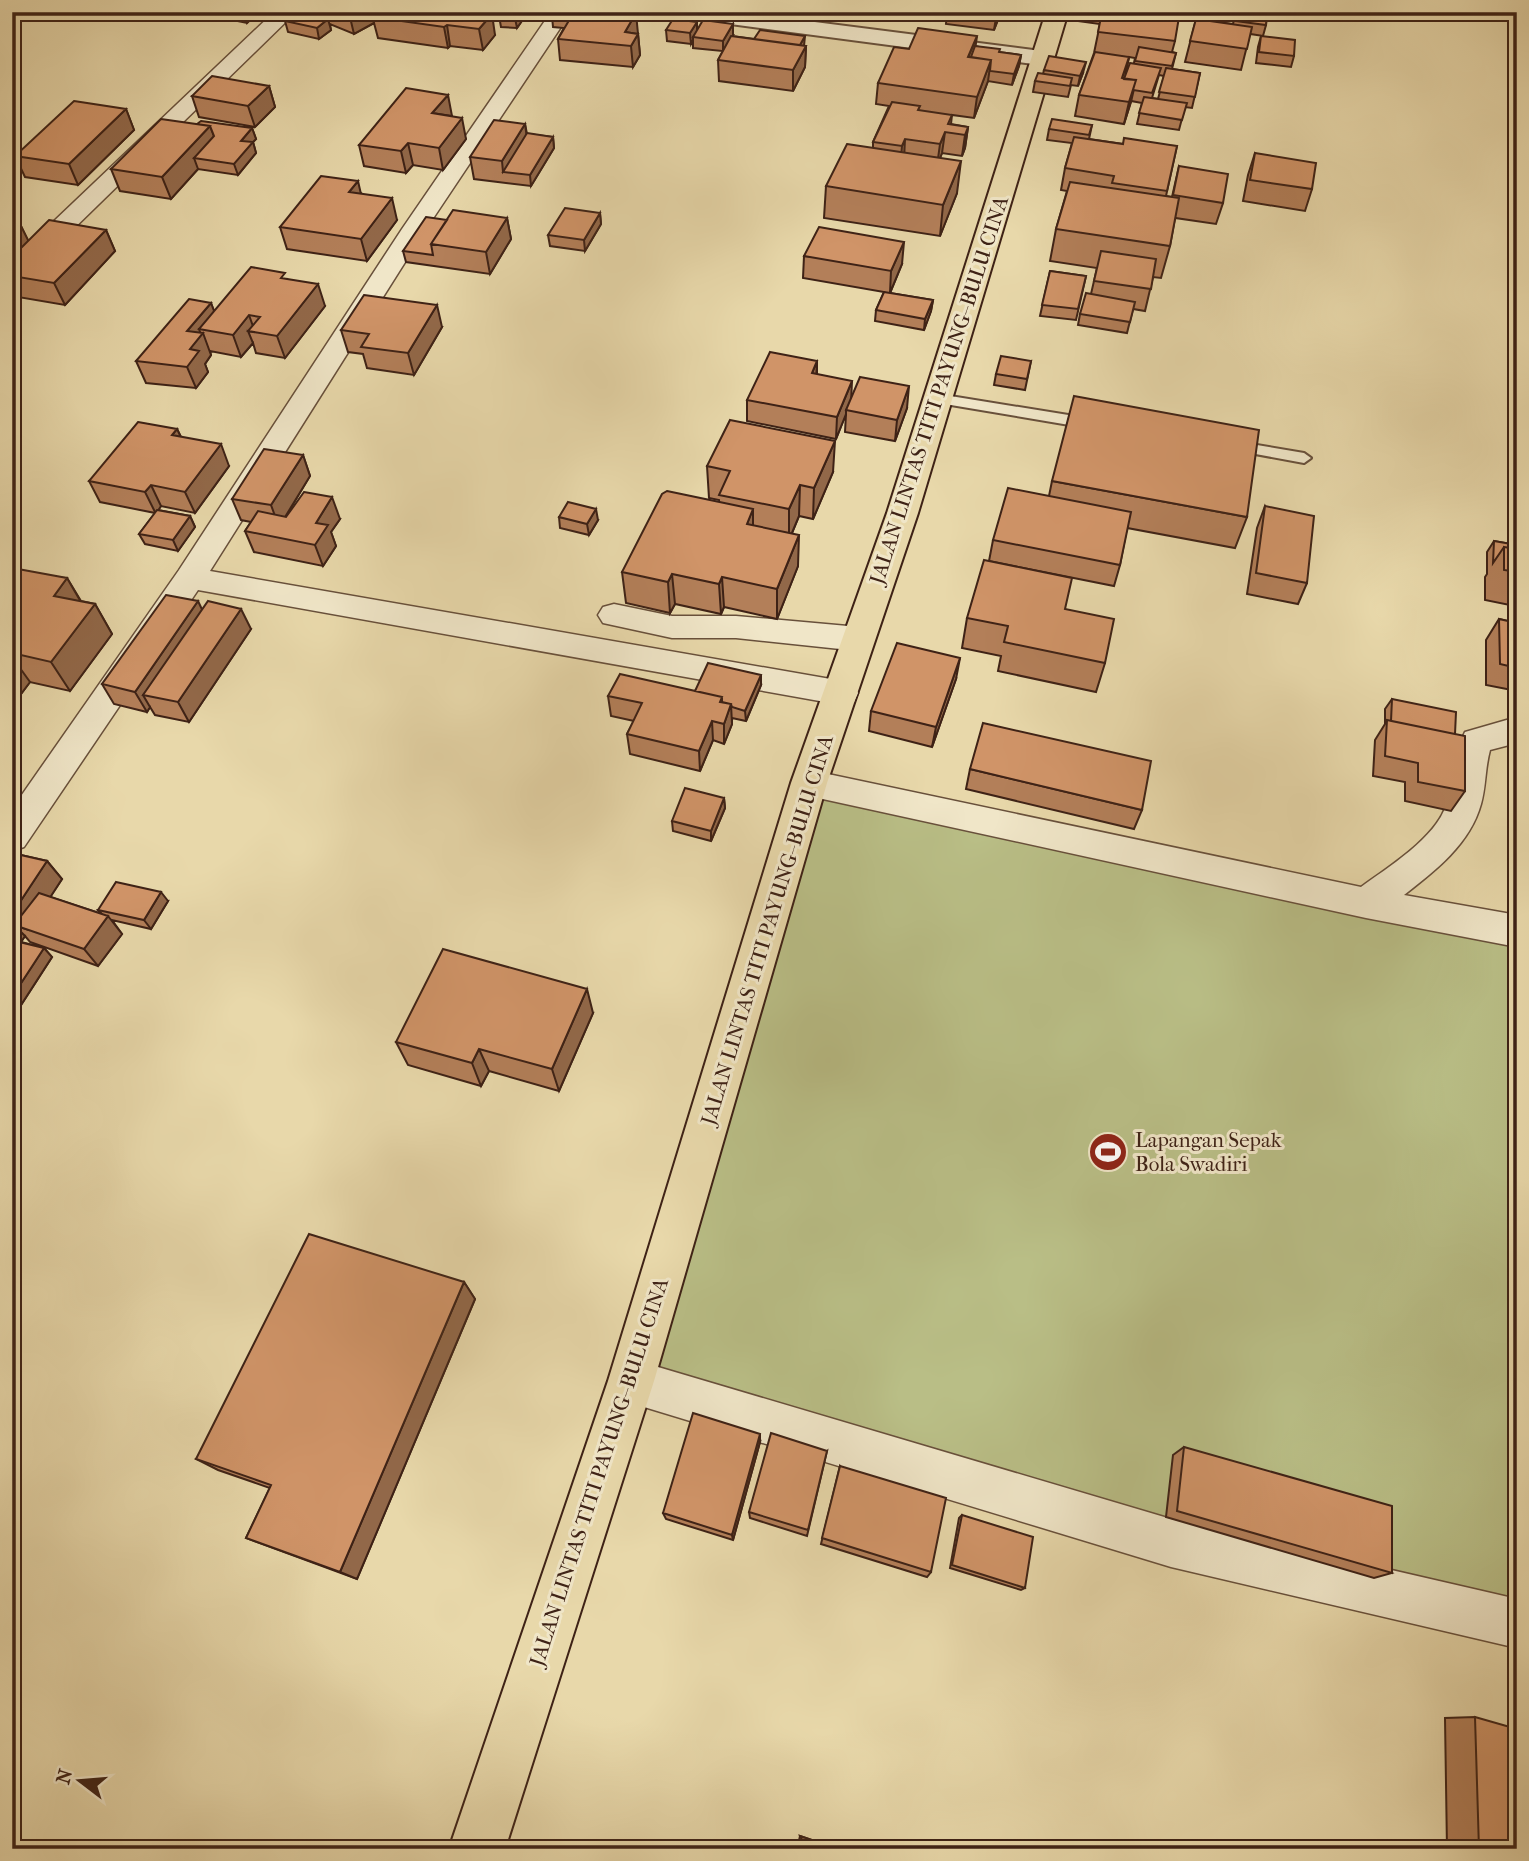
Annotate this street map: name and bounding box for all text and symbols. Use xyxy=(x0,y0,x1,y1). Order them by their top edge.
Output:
street label: JALAN LINTAS TITI PAYUNG–BULU CINA xyxy=(864,192,1013,589)
street label: JALAN LINTAS TITI PAYUNG–BULU CINA xyxy=(695,732,838,1130)
place label: Lapangan Sepak Bola Swadiri xyxy=(1135,1128,1282,1176)
sports icon: Lapangan Sepak Bola Swadiri xyxy=(1087,1131,1129,1173)
street label: JALAN LINTAS TITI PAYUNG–BULU CINA xyxy=(524,1274,673,1671)
north arrow xyxy=(46,1745,116,1815)
text: N xyxy=(52,1766,77,1787)

